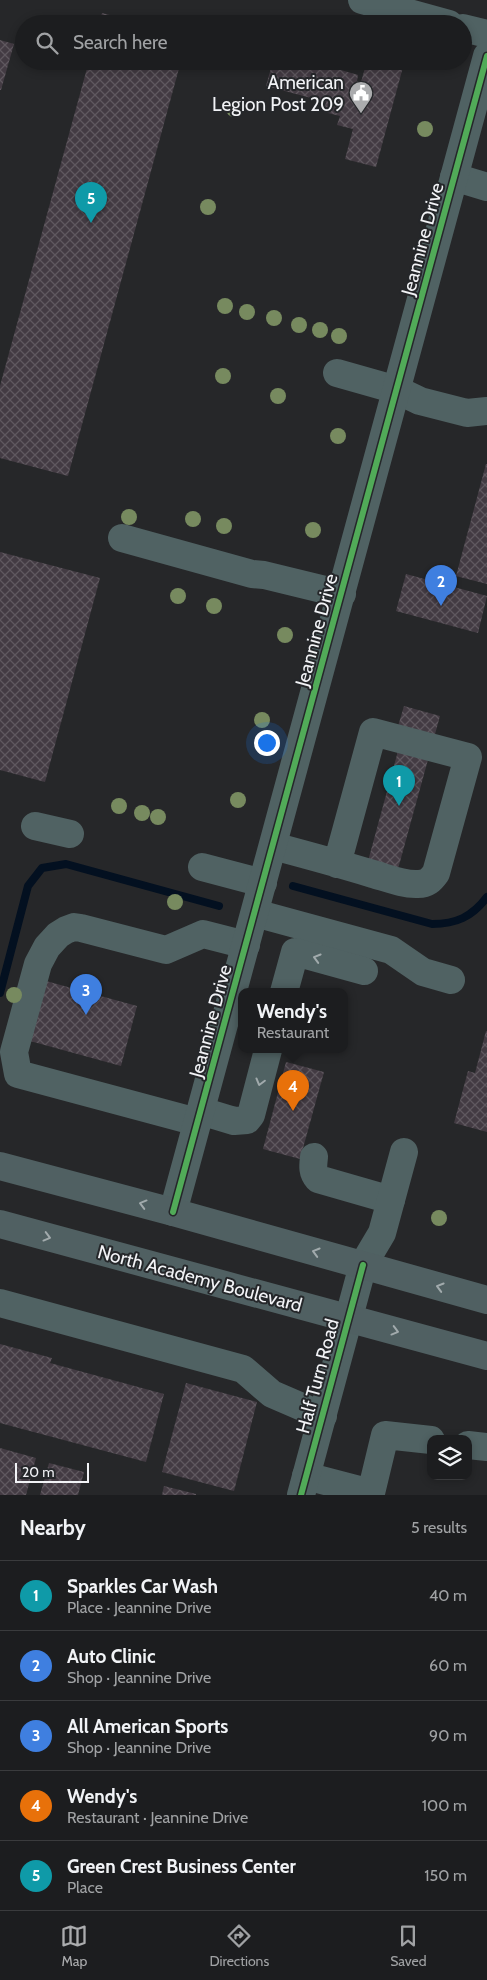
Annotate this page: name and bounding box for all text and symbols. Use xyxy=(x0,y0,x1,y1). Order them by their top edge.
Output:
search box xyxy=(15,15,472,70)
icon: search xyxy=(33,29,61,57)
text: Search here xyxy=(73,31,167,54)
place label: American Legion Post 209 xyxy=(212,71,344,116)
public building icon: American Legion Post 209 xyxy=(348,80,374,114)
street label: Jeannine Drive xyxy=(396,180,449,299)
pin: 5 xyxy=(75,182,107,223)
pin: 2 xyxy=(425,565,457,606)
street label: Jeannine Drive xyxy=(290,571,343,690)
your location xyxy=(254,730,280,756)
pin: 1 xyxy=(383,765,415,806)
one-way arrow xyxy=(314,954,322,964)
street label: Jeannine Drive xyxy=(184,962,237,1081)
pin: 3 xyxy=(70,974,102,1015)
popup xyxy=(238,988,348,1053)
text: Wendy's xyxy=(257,1000,327,1023)
text: Restaurant xyxy=(257,1023,329,1042)
pin: 4 xyxy=(277,1070,309,1111)
one-way arrow xyxy=(255,1078,265,1086)
one-way arrow xyxy=(139,1199,147,1209)
one-way arrow xyxy=(43,1231,52,1242)
street label: North Academy Boulevard xyxy=(95,1240,305,1317)
one-way arrow xyxy=(313,1247,321,1257)
one-way arrow xyxy=(436,1282,445,1293)
street label: Half Turn Road xyxy=(291,1316,344,1436)
one-way arrow xyxy=(391,1325,400,1336)
map controls xyxy=(427,1435,472,1480)
button: layers xyxy=(427,1435,472,1480)
scale bar xyxy=(15,1460,89,1483)
text: 20 m xyxy=(22,1463,55,1481)
text: Nearby xyxy=(20,1515,86,1540)
text: 5 results xyxy=(411,1518,467,1537)
text: Sparkles Car Wash xyxy=(67,1575,218,1598)
text: 1 xyxy=(33,1586,39,1605)
text: 40 m xyxy=(429,1586,467,1605)
text: Place · Jeannine Drive xyxy=(67,1598,212,1617)
text: Auto Clinic xyxy=(67,1645,156,1668)
text: 2 xyxy=(32,1656,40,1675)
text: 60 m xyxy=(429,1656,467,1675)
text: Shop · Jeannine Drive xyxy=(67,1668,211,1687)
text: All American Sports xyxy=(67,1715,228,1738)
text: 3 xyxy=(32,1726,40,1745)
text: 90 m xyxy=(429,1726,467,1745)
text: Shop · Jeannine Drive xyxy=(67,1738,211,1757)
text: Wendy's xyxy=(67,1785,137,1808)
text: 4 xyxy=(31,1796,41,1815)
text: 100 m xyxy=(422,1796,467,1815)
text: Restaurant · Jeannine Drive xyxy=(67,1808,248,1827)
text: Green Crest Business Center xyxy=(67,1855,296,1878)
text: 5 xyxy=(32,1866,40,1885)
text: 150 m xyxy=(424,1866,467,1885)
text: Place xyxy=(67,1878,103,1897)
tab: Map xyxy=(60,1922,88,1970)
tab: Directions xyxy=(209,1922,269,1970)
tab: Saved xyxy=(390,1922,427,1970)

